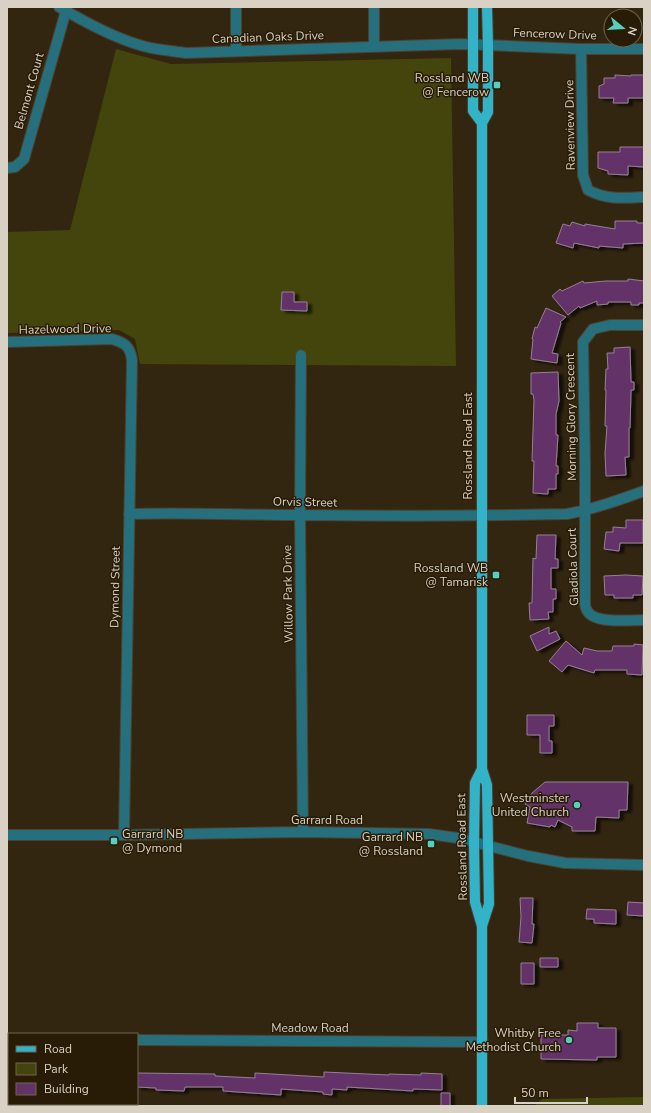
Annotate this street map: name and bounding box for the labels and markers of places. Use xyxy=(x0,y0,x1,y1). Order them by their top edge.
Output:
place label: Rossland WB @ Fencerow xyxy=(415,70,489,100)
marker: Rossland WB @ Fencerow xyxy=(492,80,502,90)
place label: Rossland WB @ Tamarisk xyxy=(414,560,489,590)
marker: Rossland WB @ Tamarisk xyxy=(491,570,501,580)
place label: Westminster United Church xyxy=(492,790,570,820)
marker: Westminster United Church xyxy=(572,800,582,810)
place label: Garrard NB @ Dymond xyxy=(122,826,183,856)
place label: Garrard NB @ Rossland xyxy=(359,829,423,859)
marker: Garrard NB @ Dymond xyxy=(109,836,119,846)
marker: Garrard NB @ Rossland xyxy=(426,839,436,849)
place label: Whitby Free Methodist Church xyxy=(466,1025,561,1055)
marker: Whitby Free Methodist Church xyxy=(564,1035,574,1045)

